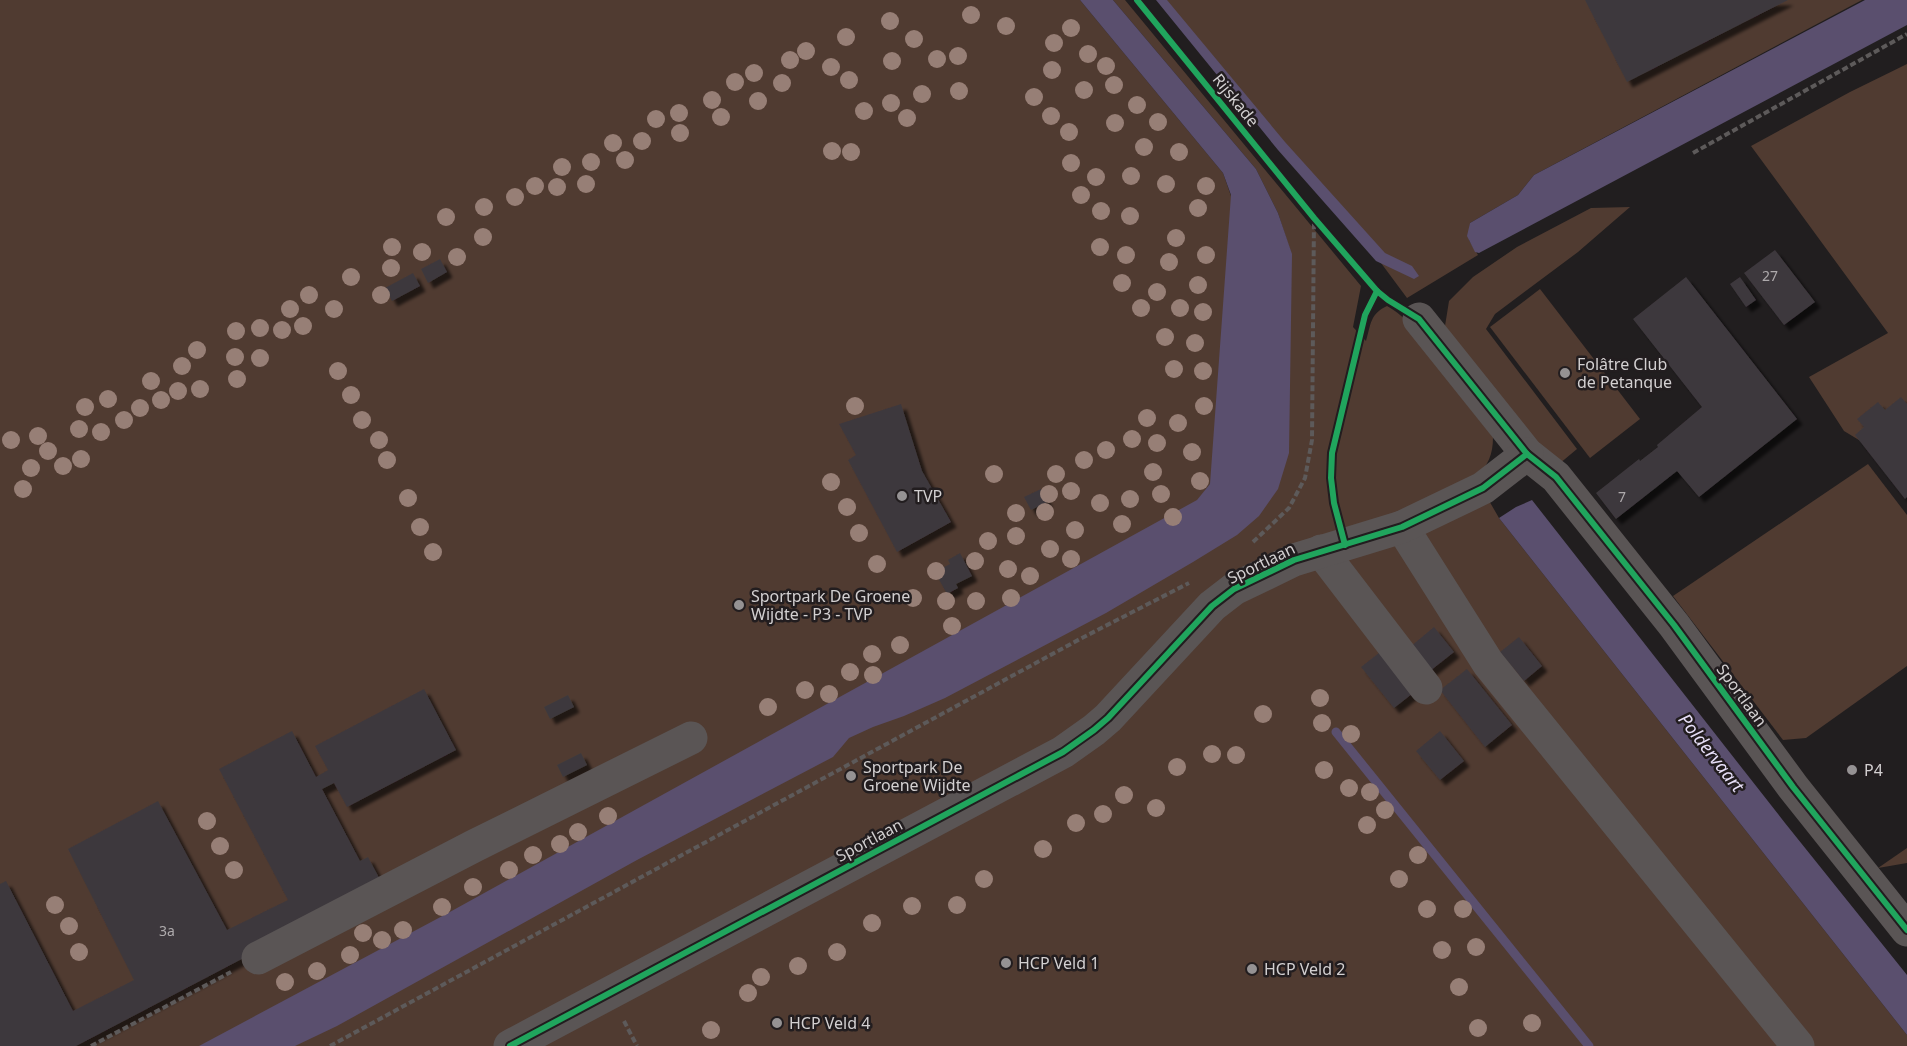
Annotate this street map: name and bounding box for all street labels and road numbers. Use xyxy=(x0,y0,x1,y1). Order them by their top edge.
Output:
street label: Rijskade xyxy=(1208,69,1264,131)
street label: Sportlaan xyxy=(1224,537,1298,589)
street label: Sportlaan xyxy=(1712,659,1772,731)
street label: Sportlaan xyxy=(832,813,906,867)

